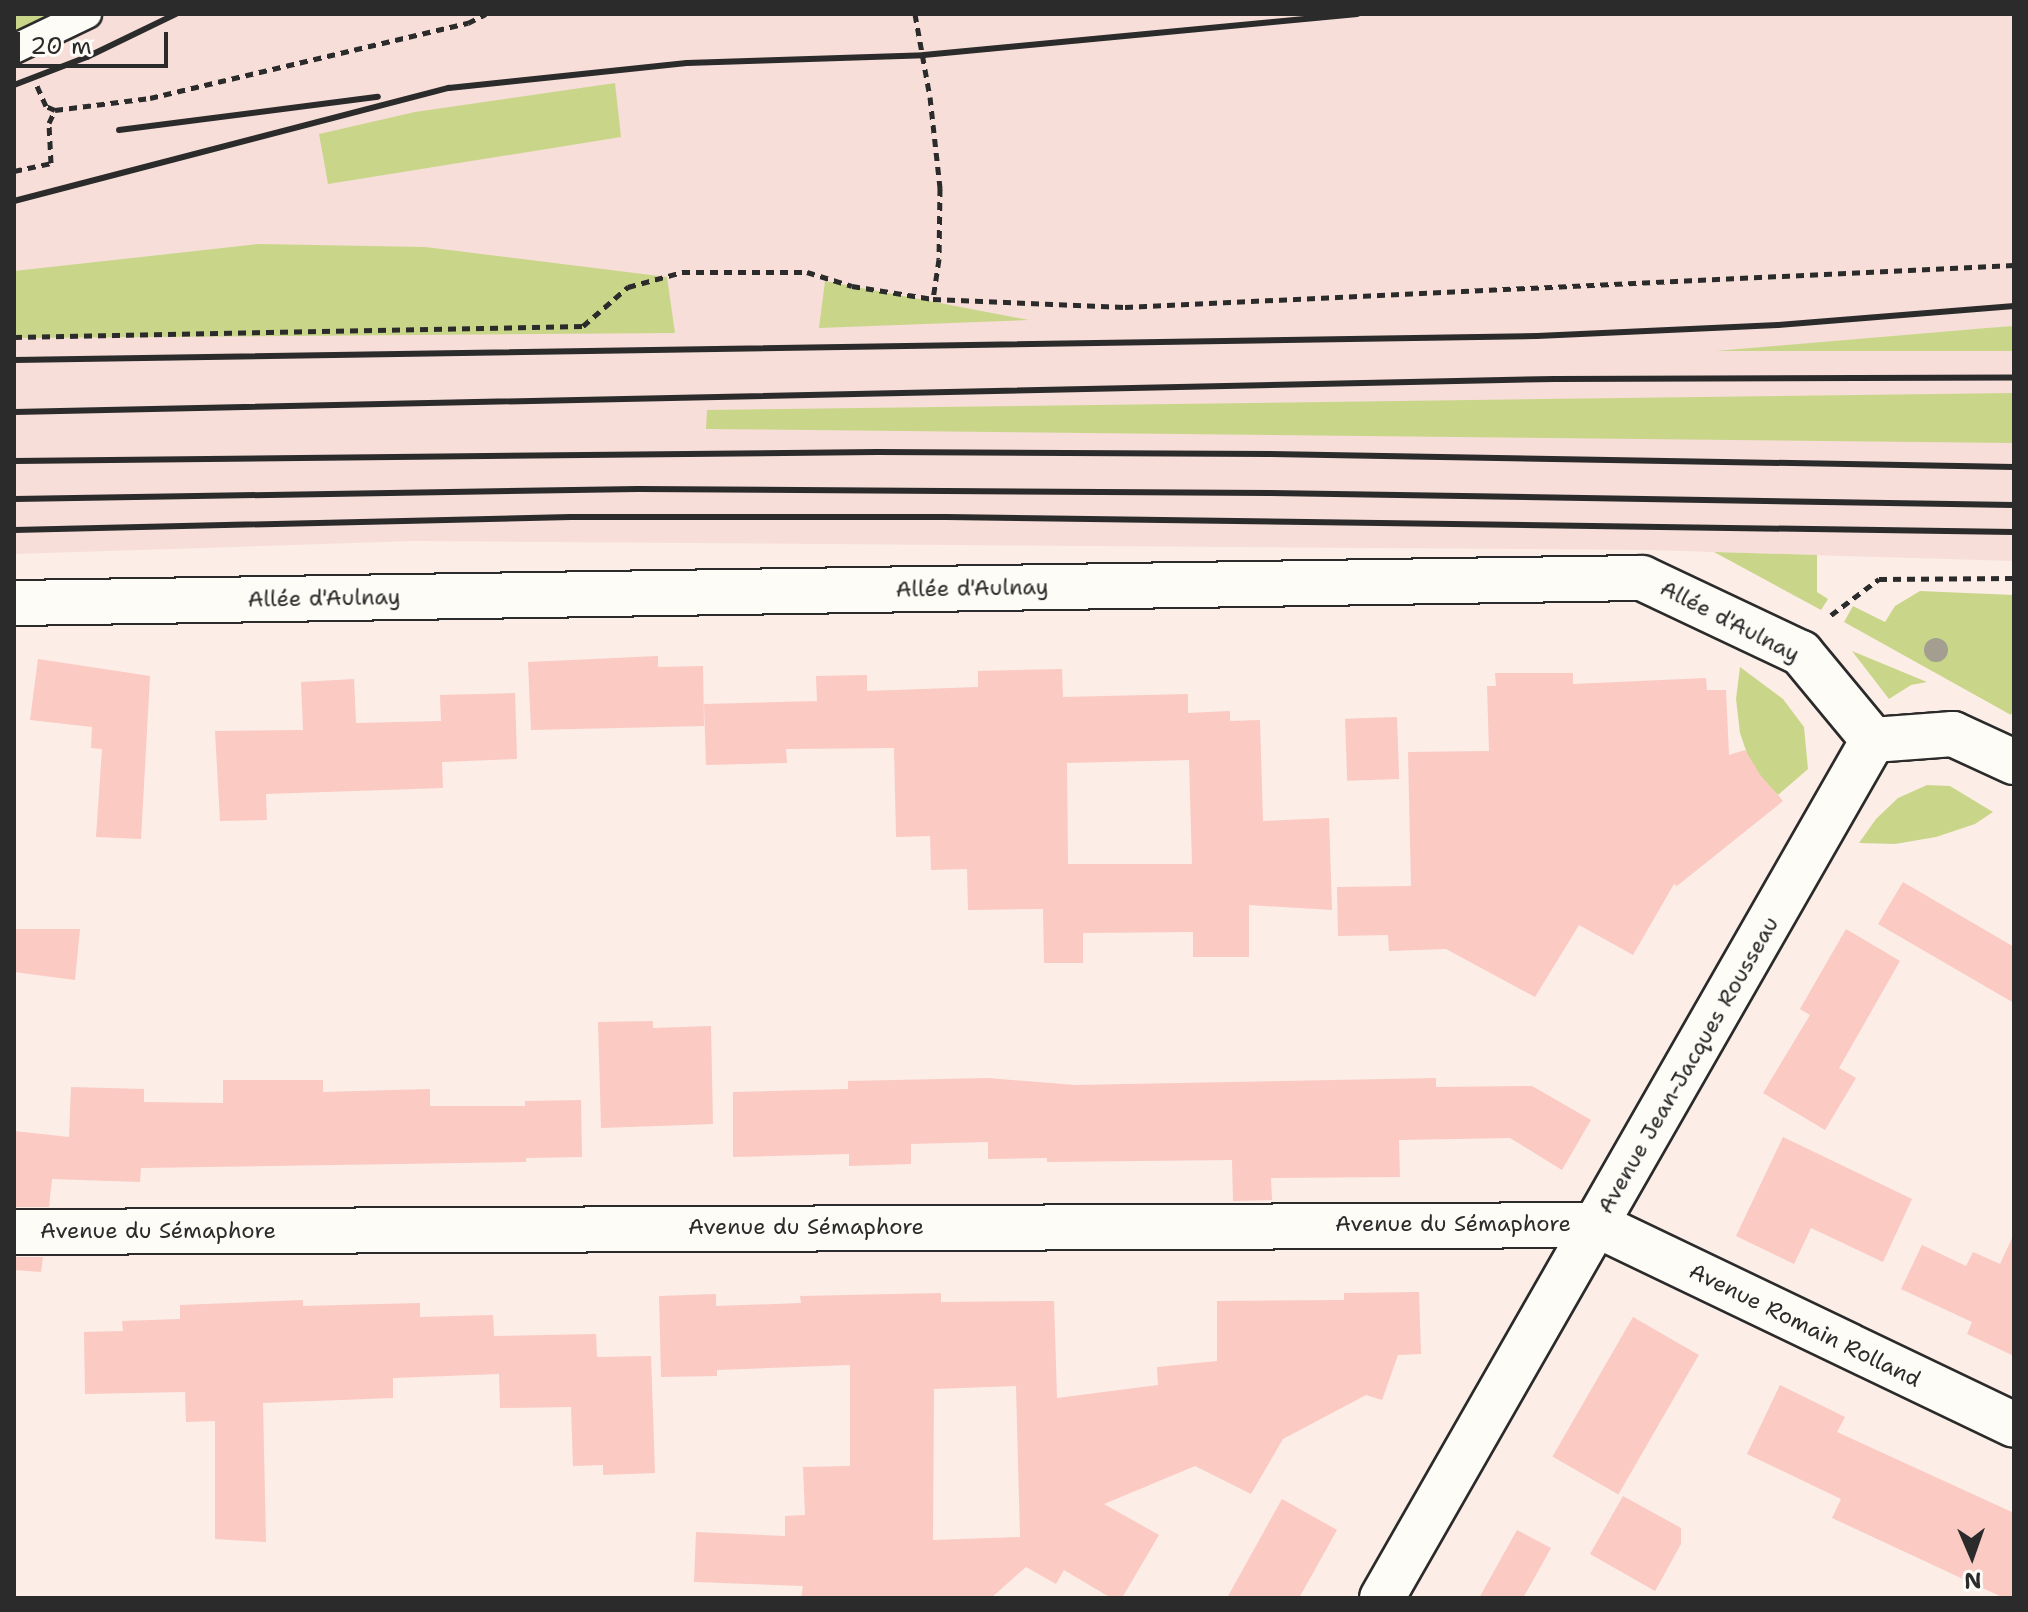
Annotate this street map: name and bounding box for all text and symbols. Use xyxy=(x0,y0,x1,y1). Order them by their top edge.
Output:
scale bar xyxy=(20,16,172,66)
text: 20 m xyxy=(30,30,92,62)
street label: Allée d'Aulnay xyxy=(895,573,1049,603)
street label: Allée d'Aulnay xyxy=(1656,575,1804,667)
street label: Allée d'Aulnay xyxy=(247,583,401,613)
street label: Avenue Jean-Jacques Rousseau xyxy=(1592,912,1784,1218)
street label: Avenue du Sémaphore xyxy=(1335,1211,1571,1237)
street label: Avenue du Sémaphore xyxy=(688,1214,924,1240)
street label: Avenue du Sémaphore xyxy=(40,1218,276,1244)
street label: Avenue Romain Rolland xyxy=(1685,1257,1925,1393)
north arrow xyxy=(1932,1516,2012,1596)
text: N xyxy=(1964,1566,1982,1595)

